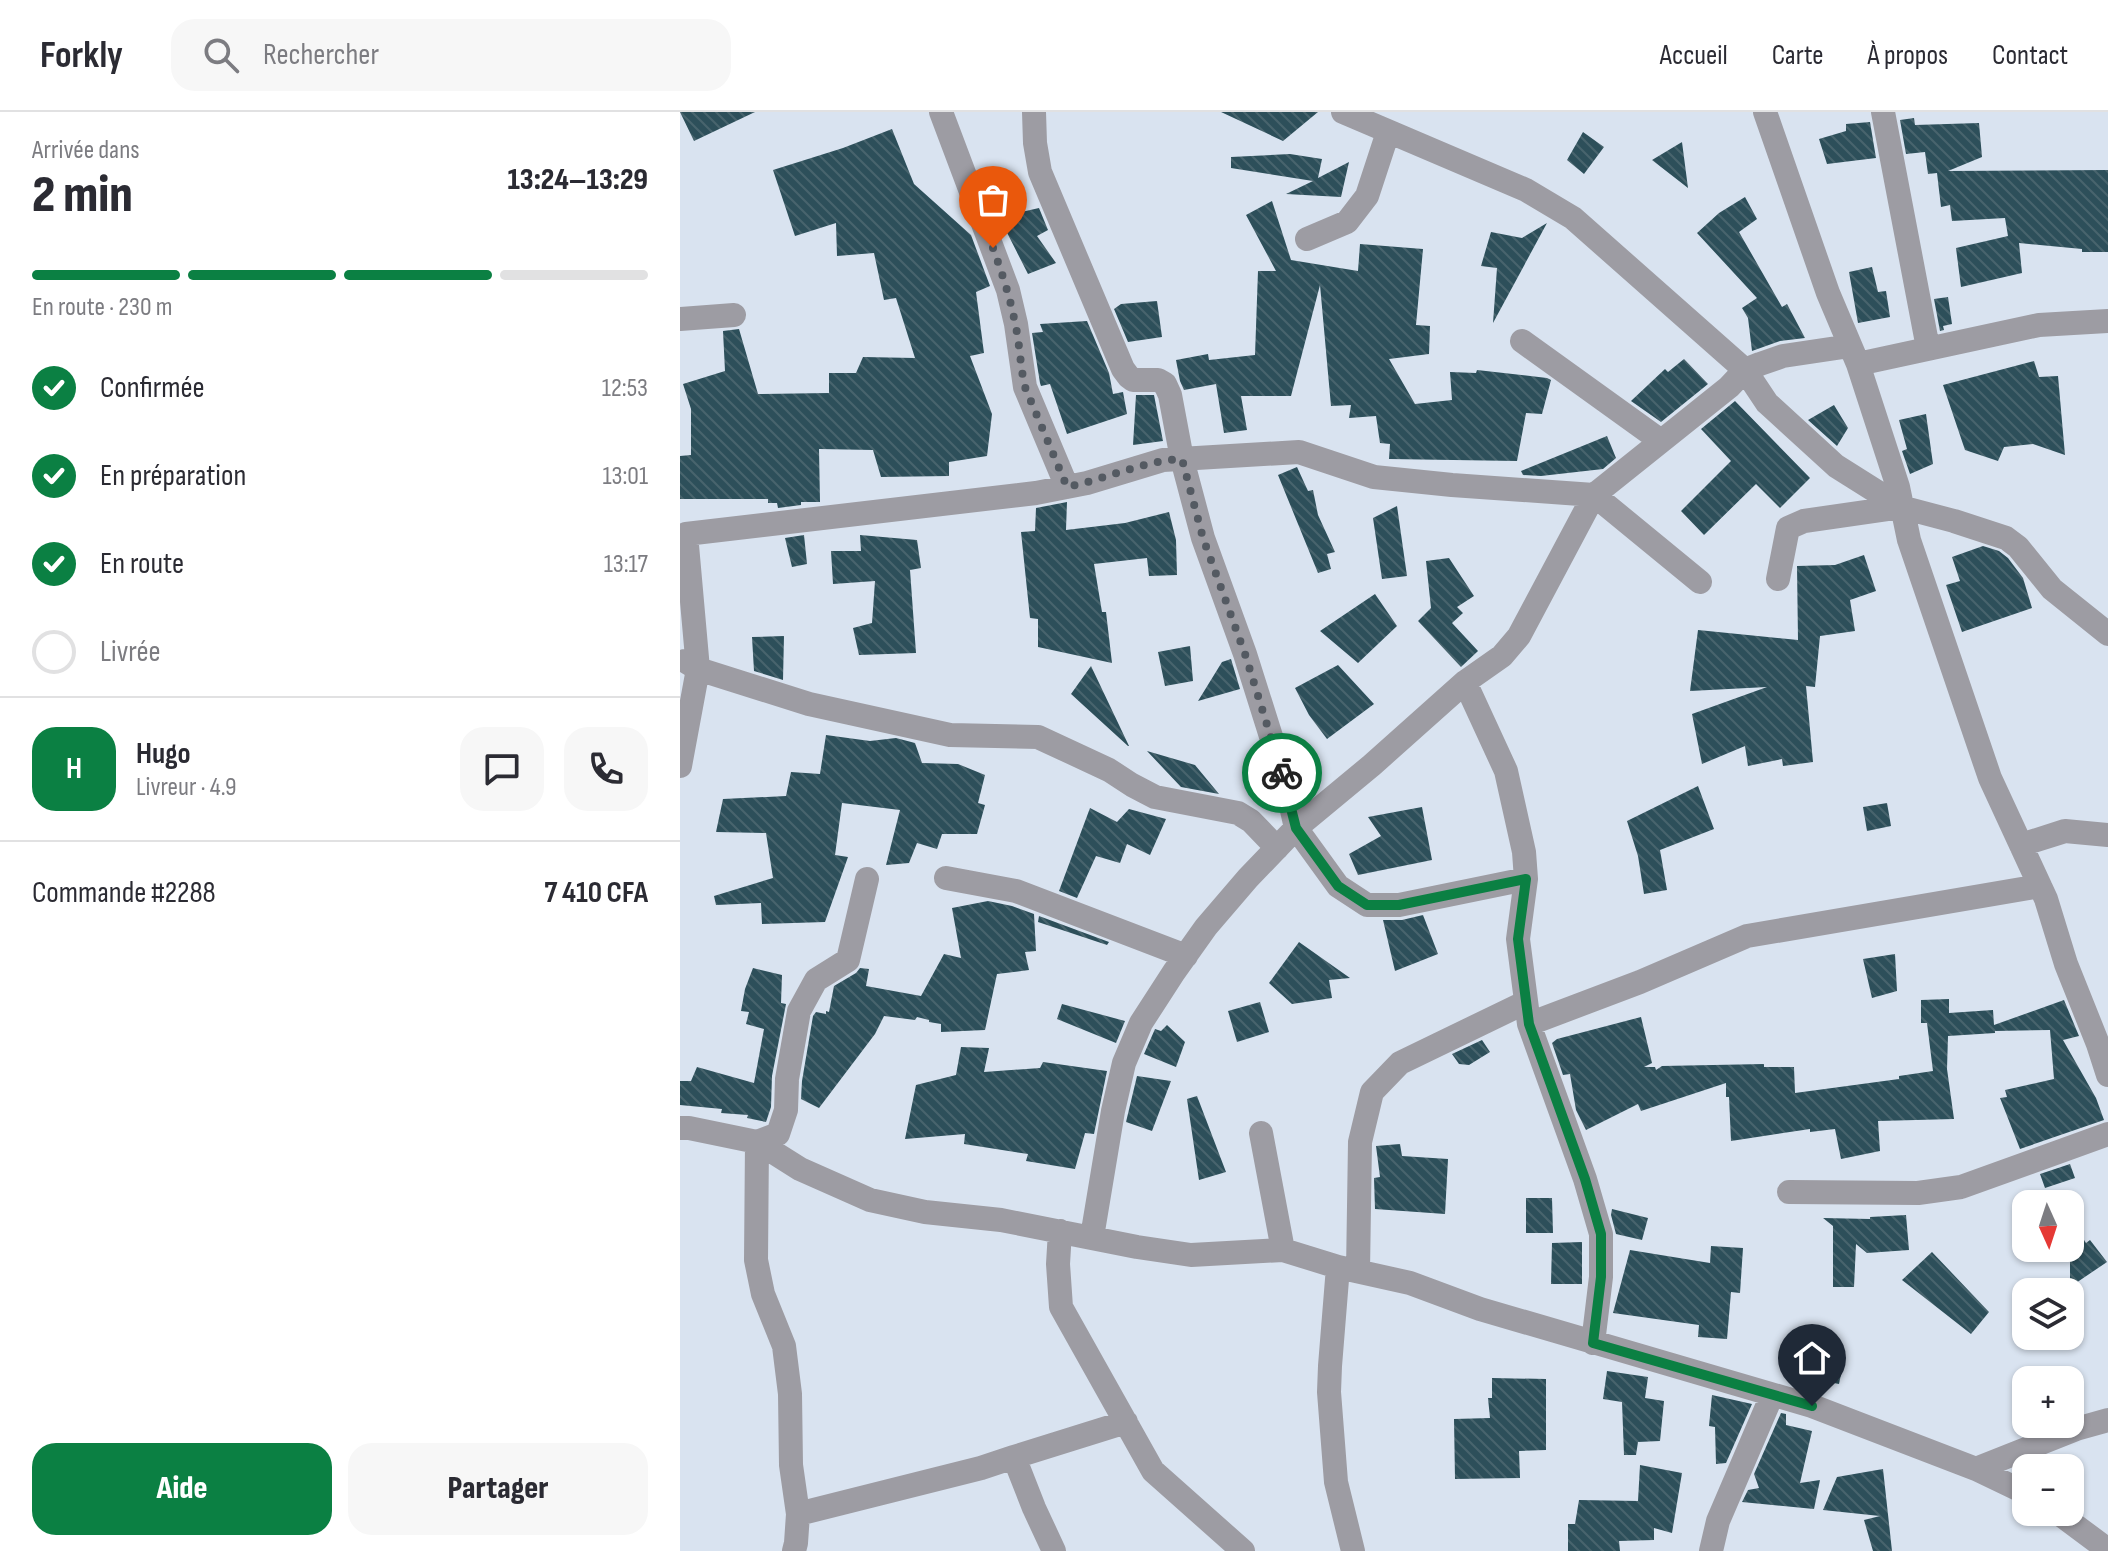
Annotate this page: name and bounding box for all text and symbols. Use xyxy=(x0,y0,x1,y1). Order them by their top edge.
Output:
search box xyxy=(171,19,731,91)
text: Forkly xyxy=(40,33,123,78)
icon: search xyxy=(199,33,243,77)
text: Rechercher xyxy=(263,37,379,73)
text: Accueil xyxy=(1660,39,1728,72)
text: Carte xyxy=(1772,39,1824,72)
text: À propos xyxy=(1868,39,1948,72)
text: Contact xyxy=(1992,39,2068,72)
text: Arrivée dans xyxy=(32,135,140,166)
text: 13:24–13:29 xyxy=(508,162,648,198)
text: 2 min xyxy=(32,164,133,227)
pin xyxy=(959,166,1027,248)
icon: bag xyxy=(971,178,1015,222)
text: En route · 230 m xyxy=(32,292,172,323)
icon: check xyxy=(32,366,76,410)
text: Confirmée xyxy=(100,370,205,406)
text: 12:53 xyxy=(602,373,648,404)
icon: check xyxy=(32,454,76,498)
text: En préparation xyxy=(100,458,246,494)
text: 13:01 xyxy=(602,461,648,492)
icon: check xyxy=(32,542,76,586)
text: En route xyxy=(100,546,184,582)
text: 13:17 xyxy=(604,549,648,580)
text: Livrée xyxy=(100,634,161,670)
button: chat xyxy=(460,727,544,811)
button: phone xyxy=(564,727,648,811)
courier xyxy=(1242,733,1322,813)
text: Hugo xyxy=(136,736,191,772)
text: H xyxy=(66,751,82,787)
icon: bike xyxy=(1260,751,1304,795)
text: Livreur · 4.9 xyxy=(136,772,237,803)
text: Commande #2288 xyxy=(32,875,216,911)
text: 7 410 CFA xyxy=(544,875,648,911)
north arrow xyxy=(2012,1190,2084,1262)
map controls xyxy=(2012,1190,2084,1526)
button: layers xyxy=(2012,1278,2084,1350)
pin xyxy=(1778,1324,1846,1406)
icon: home xyxy=(1790,1336,1834,1380)
button: + xyxy=(2012,1366,2084,1438)
button: Aide xyxy=(32,1443,332,1535)
button: Partager xyxy=(348,1443,648,1535)
button: − xyxy=(2012,1454,2084,1526)

